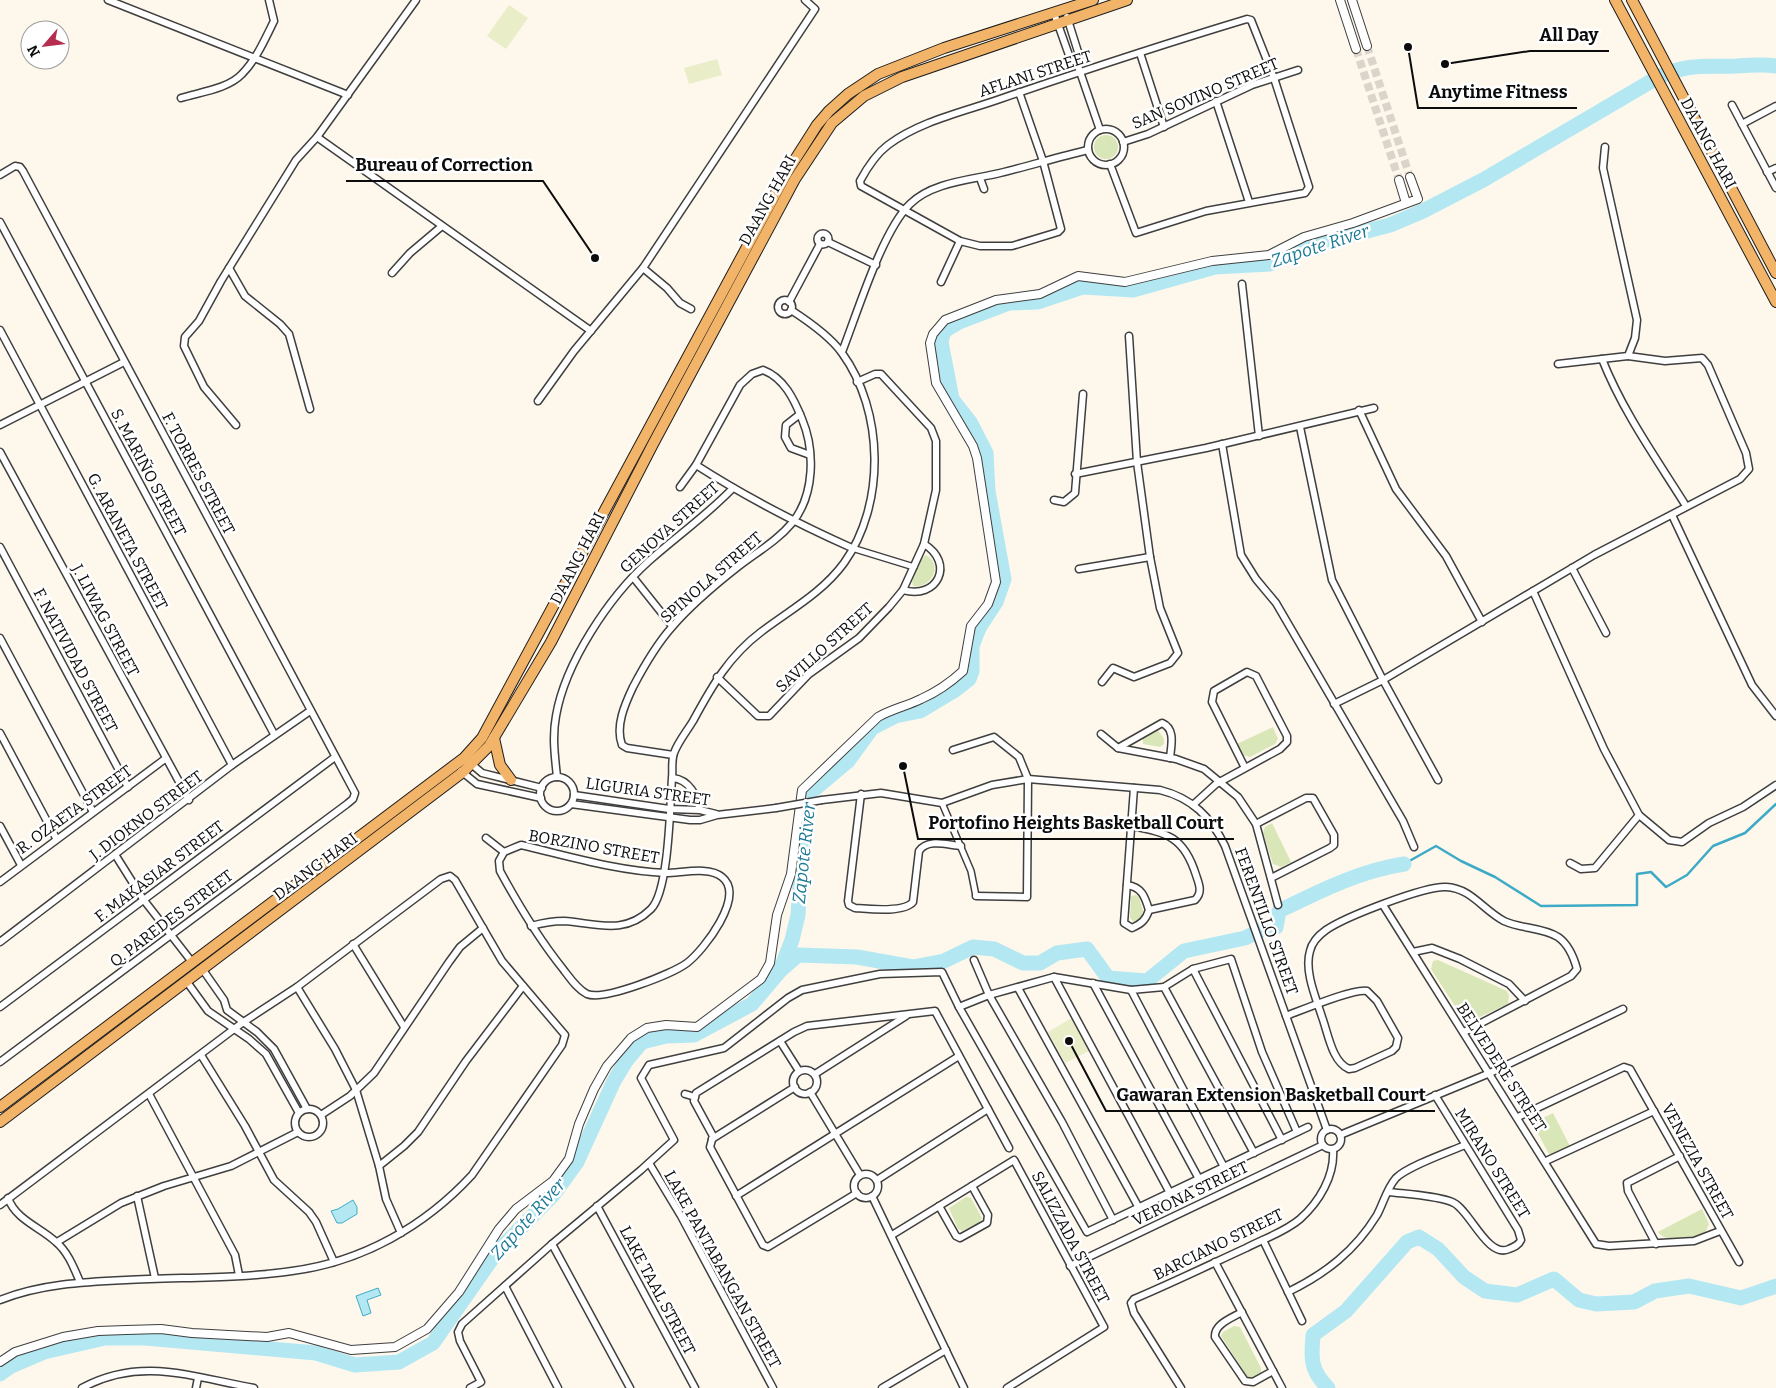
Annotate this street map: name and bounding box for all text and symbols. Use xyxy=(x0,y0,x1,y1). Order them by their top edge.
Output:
callout: All Day xyxy=(1530,18,1609,51)
north arrow xyxy=(20,20,70,70)
text: All Day xyxy=(1539,24,1600,46)
text: N xyxy=(24,42,44,60)
street label: AFLANI STREET xyxy=(976,46,1094,101)
street label: SAN SOVINO STREET xyxy=(1129,54,1282,133)
callout: Anytime Fitness xyxy=(1418,75,1577,108)
text: Anytime Fitness xyxy=(1428,81,1568,103)
street label: DAANG HARI xyxy=(1677,94,1740,192)
callout: Bureau of Correction xyxy=(346,148,543,181)
street label: DAANG HARI xyxy=(735,152,800,249)
text: Bureau of Correction xyxy=(355,154,533,176)
water label: Zapote River xyxy=(1268,220,1372,272)
street label: S. MARIÑO STREET xyxy=(107,405,191,539)
street label: F. TORRES STREET xyxy=(158,409,239,538)
street label: G. ARANETA STREET xyxy=(83,470,172,613)
street label: GENOVA STREET xyxy=(616,478,723,577)
street label: DAANG HARI xyxy=(546,509,609,607)
street label: SPINOLA STREET xyxy=(656,528,766,627)
street label: J. LIWAG STREET xyxy=(68,560,143,679)
street label: F. NATIVIDAD STREET xyxy=(29,585,122,736)
street label: SAVILLO STREET xyxy=(772,599,877,696)
street label: R. OZAETA STREET xyxy=(13,761,136,858)
street label: J. DIOKNO STREET xyxy=(85,767,207,865)
street label: LIGURIA STREET xyxy=(584,773,711,810)
water label: Zapote River xyxy=(788,801,820,905)
callout: Portofino Heights Basketball Court xyxy=(918,806,1234,839)
text: Portofino Heights Basketball Court xyxy=(928,812,1224,834)
street label: F. MAKASIAR STREET xyxy=(91,817,228,926)
street label: BORZINO STREET xyxy=(527,826,661,867)
street label: DAANG HARI xyxy=(270,829,361,904)
street label: FERENTILLO STREET xyxy=(1231,845,1302,997)
street label: Q. PAREDES STREET xyxy=(106,866,237,971)
street label: BELVEDERE STREET xyxy=(1453,999,1550,1135)
callout: Gawaran Extension Basketball Court xyxy=(1106,1078,1435,1111)
text: Gawaran Extension Basketball Court xyxy=(1116,1084,1426,1106)
street label: VENEZIA STREET xyxy=(1658,1100,1737,1223)
street label: MIRANO STREET xyxy=(1451,1105,1534,1222)
street label: VERONA STREET xyxy=(1129,1157,1251,1230)
street label: LAKE PANTABANGAN STREET xyxy=(660,1167,785,1371)
street label: SALIZZADA STREET xyxy=(1028,1168,1113,1307)
water label: Zapote River xyxy=(486,1173,571,1264)
street label: BARCIANO STREET xyxy=(1150,1205,1286,1284)
street label: LAKE TAAL STREET xyxy=(616,1223,699,1358)

